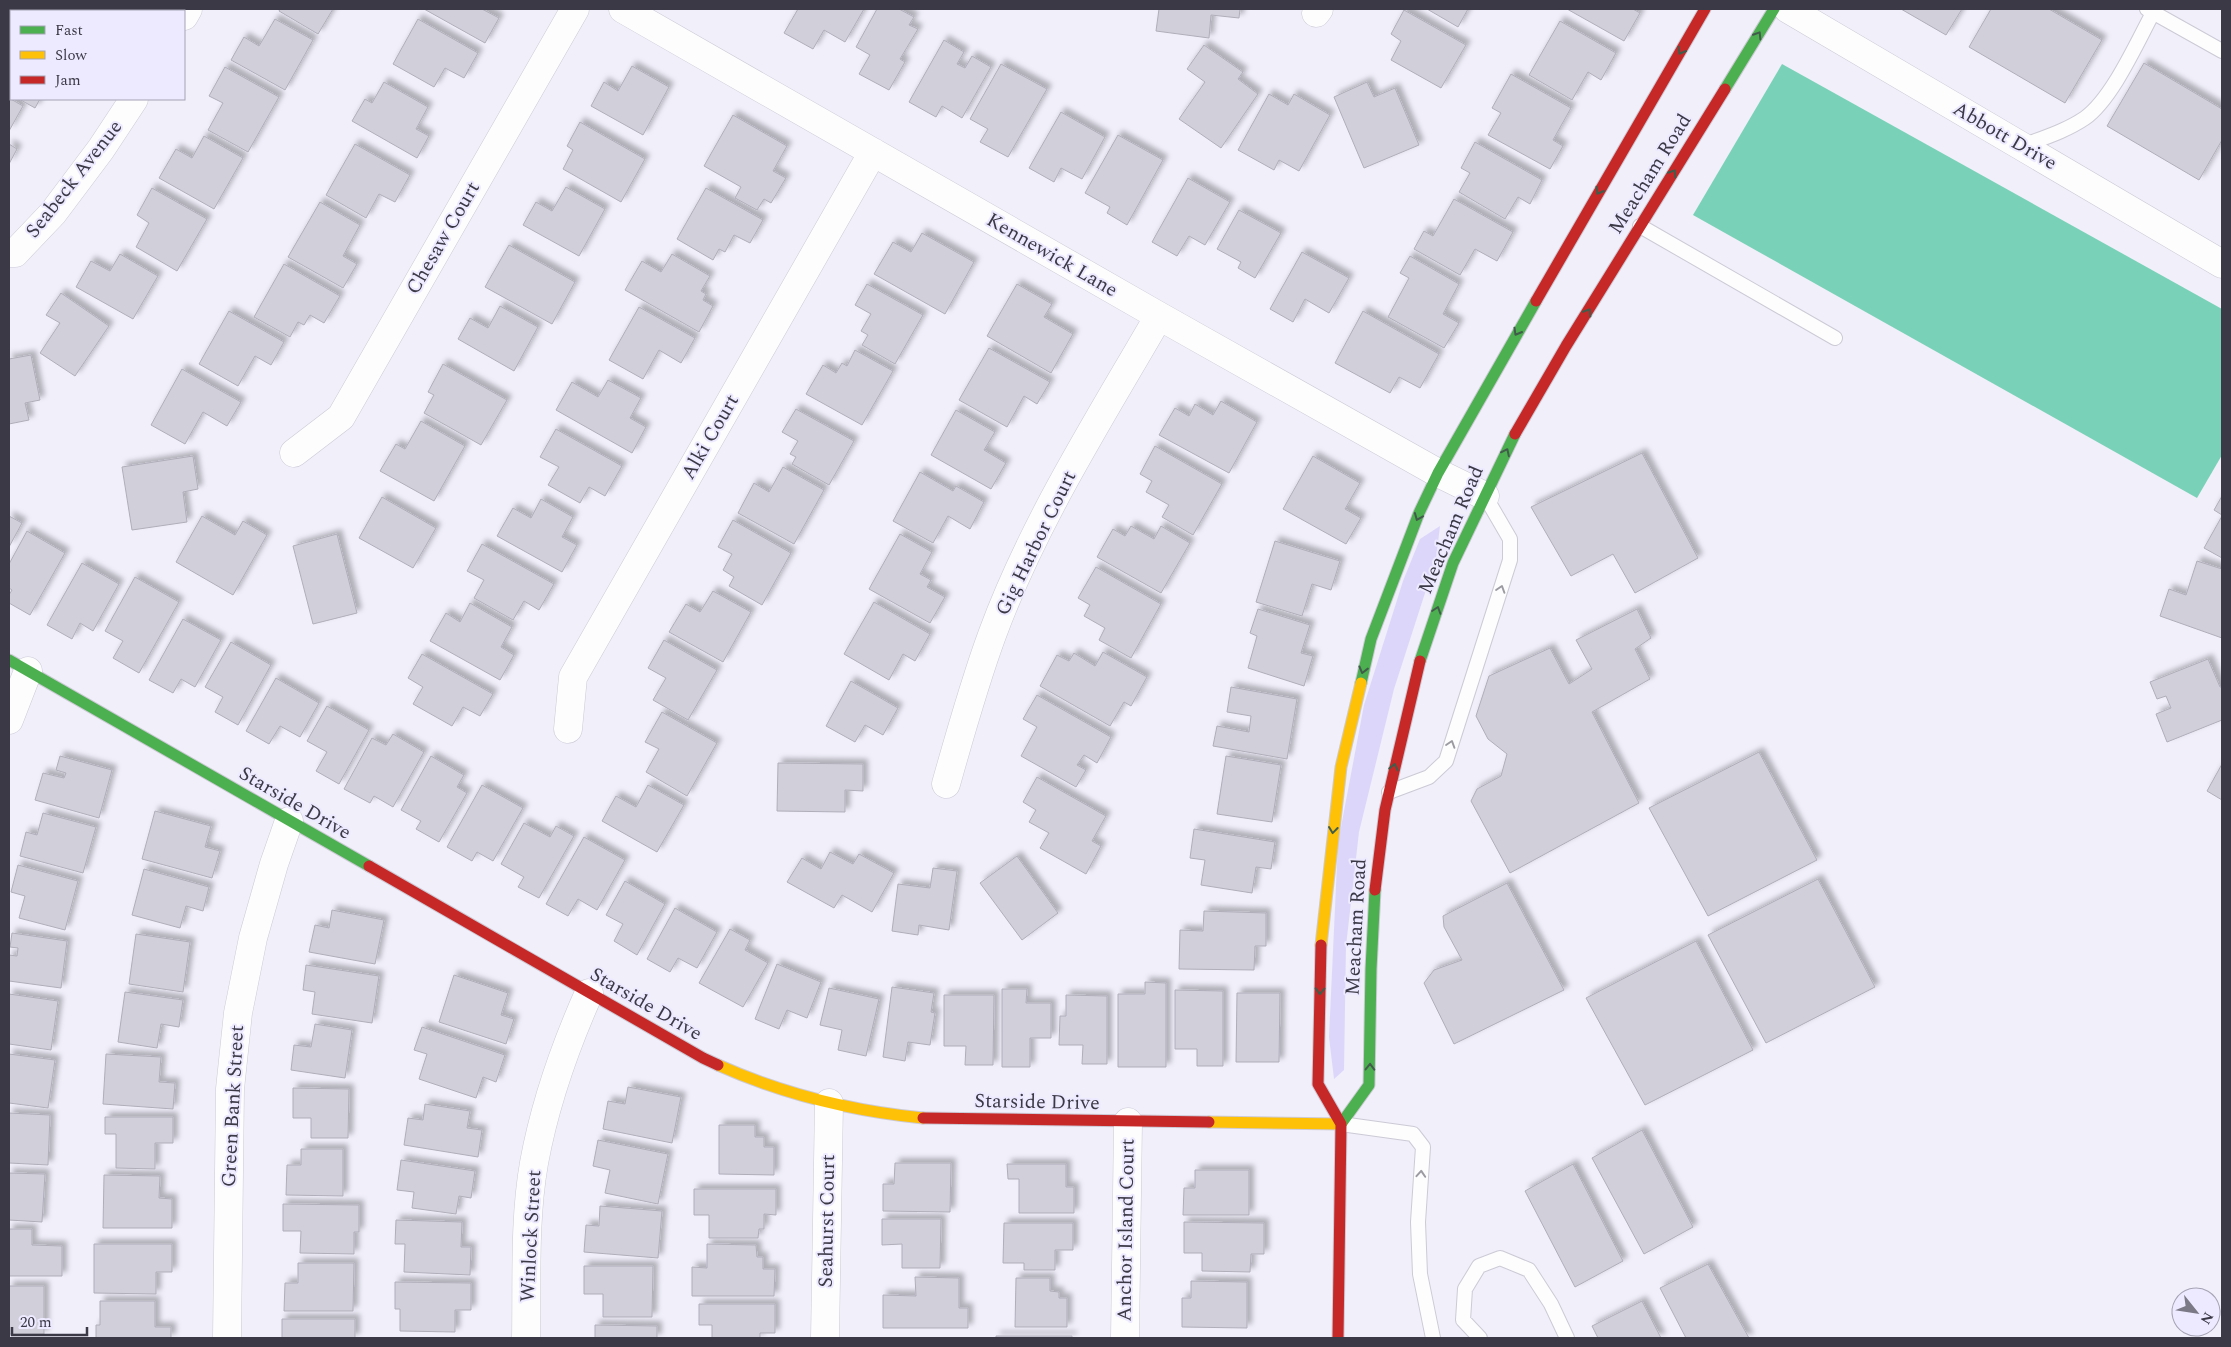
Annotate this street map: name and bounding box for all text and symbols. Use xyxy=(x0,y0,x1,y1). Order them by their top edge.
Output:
legend xyxy=(10,10,185,100)
text: Fast xyxy=(55,19,83,42)
one-way arrow xyxy=(1751,31,1761,40)
text: Slow xyxy=(55,44,87,67)
one-way arrow xyxy=(1677,45,1687,54)
text: Jam xyxy=(55,69,81,92)
street label: Abbott Drive xyxy=(1947,94,2063,178)
street label: Meacham Road xyxy=(1601,108,1699,240)
street label: Seabeck Avenue xyxy=(18,113,130,245)
one-way arrow xyxy=(1666,170,1676,179)
street label: Chesaw Court xyxy=(399,176,487,300)
one-way arrow xyxy=(1596,186,1606,195)
street label: Kennewick Lane xyxy=(981,205,1123,305)
one-way arrow xyxy=(1581,308,1591,317)
one-way arrow xyxy=(1514,326,1524,335)
street label: Alki Court xyxy=(673,389,747,485)
one-way arrow xyxy=(1500,448,1510,457)
street label: Meacham Road xyxy=(1410,461,1492,599)
street label: Gig Harbor Court xyxy=(988,465,1084,621)
one-way arrow xyxy=(1413,512,1424,521)
one-way arrow xyxy=(1495,586,1505,594)
one-way arrow xyxy=(1431,606,1441,615)
one-way arrow xyxy=(1359,666,1369,674)
one-way arrow xyxy=(1445,740,1455,749)
street label: Starside Drive xyxy=(233,759,357,847)
one-way arrow xyxy=(1388,762,1399,771)
one-way arrow xyxy=(1328,826,1339,834)
street label: Meacham Road xyxy=(1337,858,1375,996)
street label: Starside Drive xyxy=(584,960,708,1048)
one-way arrow xyxy=(1315,988,1325,996)
street label: Green Bank Street xyxy=(214,1024,252,1188)
one-way arrow xyxy=(1364,1063,1375,1071)
street label: Starside Drive xyxy=(974,1086,1100,1118)
street label: Anchor Island Court xyxy=(1109,1138,1143,1322)
street label: Seahurst Court xyxy=(811,1154,843,1288)
street label: Winlock Street xyxy=(513,1169,549,1303)
one-way arrow xyxy=(1416,1169,1427,1177)
north arrow xyxy=(2171,1287,2221,1337)
scale bar xyxy=(12,1304,88,1336)
text: N xyxy=(2195,1308,2219,1328)
text: 20 m xyxy=(20,1311,52,1334)

